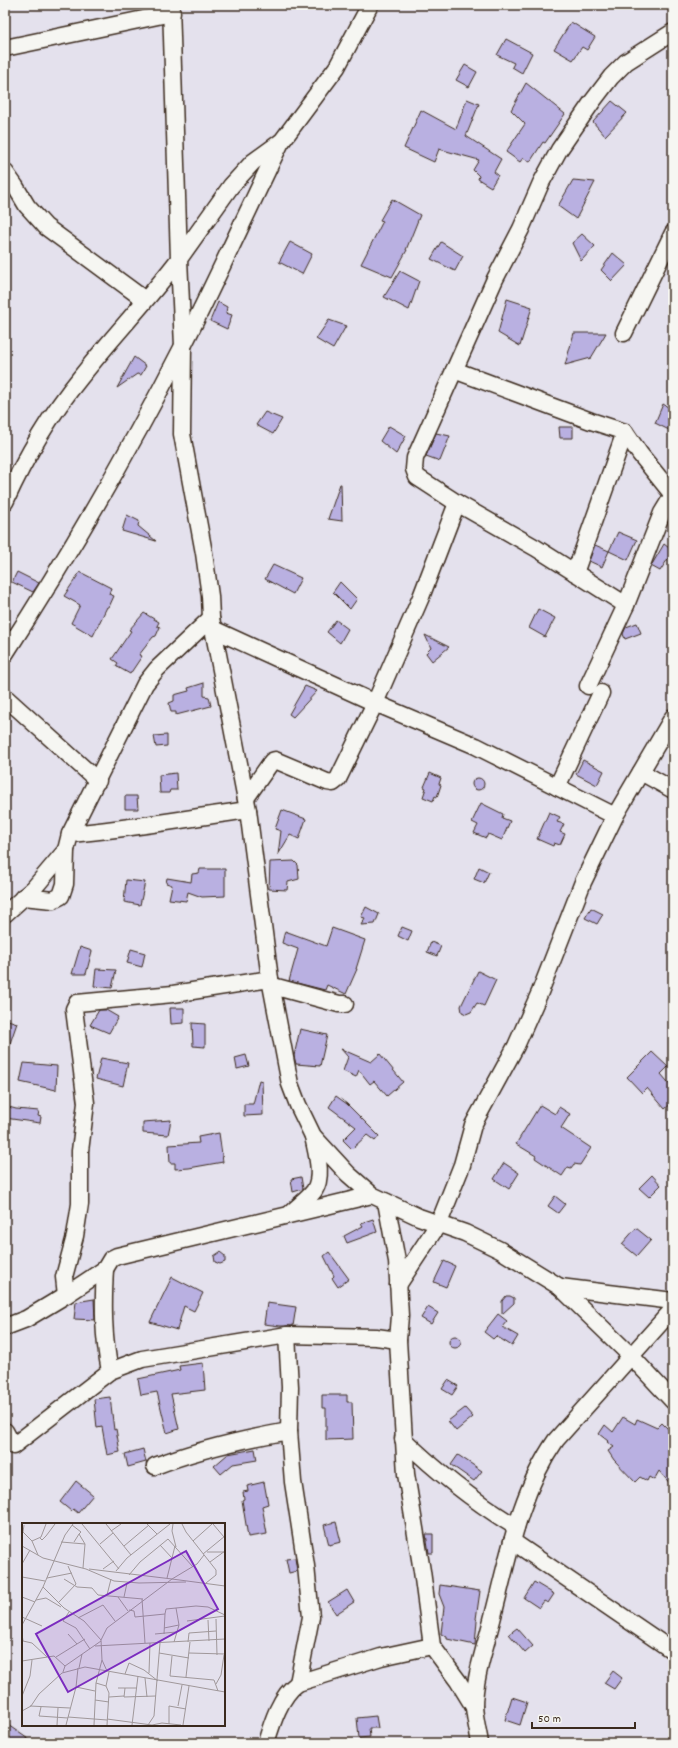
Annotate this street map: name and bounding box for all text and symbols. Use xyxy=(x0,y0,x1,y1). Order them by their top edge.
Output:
inset map xyxy=(22,1523,225,1726)
scale bar xyxy=(532,1704,635,1730)
text: 50 m xyxy=(538,1711,561,1728)

